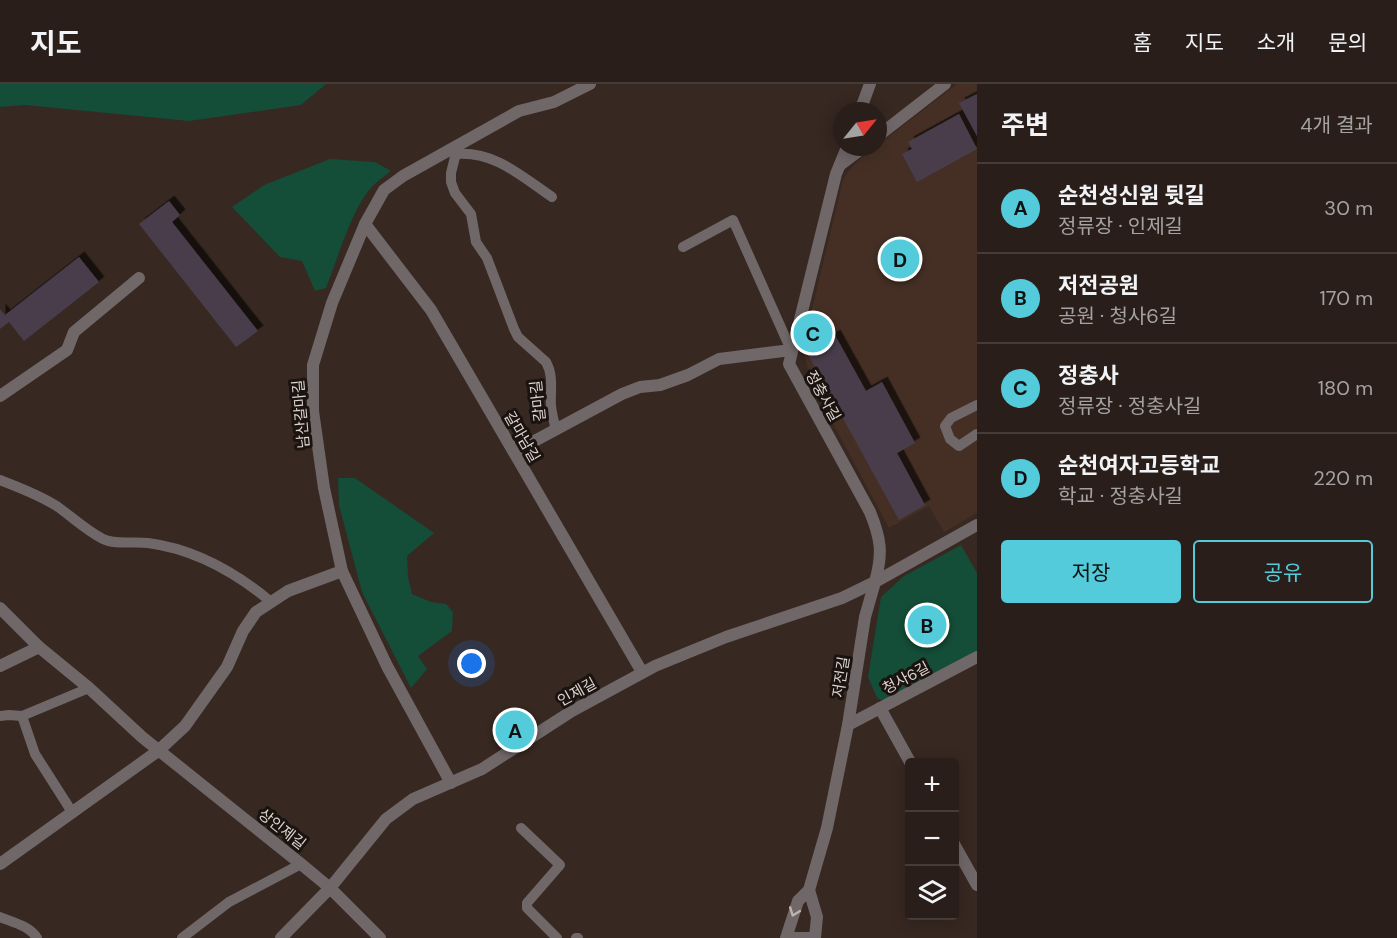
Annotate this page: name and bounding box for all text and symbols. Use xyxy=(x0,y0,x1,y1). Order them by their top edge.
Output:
text: 지도 xyxy=(30,25,82,62)
text: 홈 xyxy=(1133,29,1152,57)
text: 지도 xyxy=(1185,29,1224,57)
text: 소개 xyxy=(1257,29,1295,57)
text: 문의 xyxy=(1328,29,1367,57)
north arrow xyxy=(833,102,887,156)
text: 주변 xyxy=(1001,108,1049,142)
text: 4개 결과 xyxy=(1300,112,1373,138)
text: 순천성신원 뒷길 xyxy=(1058,181,1205,210)
text: A xyxy=(1013,195,1028,221)
text: 30 m xyxy=(1324,195,1373,221)
text: 정류장 · 인제길 xyxy=(1058,213,1183,239)
pin: D xyxy=(880,236,920,282)
text: 저전공원 xyxy=(1058,271,1139,300)
text: B xyxy=(1014,285,1027,311)
text: 170 m xyxy=(1320,285,1373,311)
text: 공원 · 청사6길 xyxy=(1058,303,1177,329)
pin: C xyxy=(794,310,832,356)
text: 정충사 xyxy=(1058,361,1119,390)
street label: 정충사길 xyxy=(801,367,845,425)
text: C xyxy=(1013,375,1028,401)
text: 180 m xyxy=(1318,375,1373,401)
street label: 남산갈마길 xyxy=(288,379,314,449)
street label: 갈마길 xyxy=(526,379,550,423)
text: 정류장 · 정충사길 xyxy=(1058,393,1201,419)
street label: 갈마남길 xyxy=(500,408,544,466)
text: 순천여자고등학교 xyxy=(1058,451,1220,480)
text: D xyxy=(1013,465,1028,491)
text: 220 m xyxy=(1313,465,1373,491)
text: 학교 · 정충사길 xyxy=(1058,483,1183,509)
button: 저장 xyxy=(1001,540,1181,603)
button: 공유 xyxy=(1193,540,1373,603)
pin: B xyxy=(908,602,946,648)
your location xyxy=(457,649,486,678)
street label: 저전길 xyxy=(828,655,854,699)
street label: 청사6길 xyxy=(879,657,933,699)
street label: 인제길 xyxy=(554,673,600,711)
pin: A xyxy=(496,708,534,752)
map controls xyxy=(905,758,959,920)
button: + xyxy=(905,758,959,812)
street label: 상인제길 xyxy=(254,804,310,854)
button: − xyxy=(905,812,959,866)
button: layers xyxy=(905,866,959,920)
one-way arrow xyxy=(789,906,802,917)

